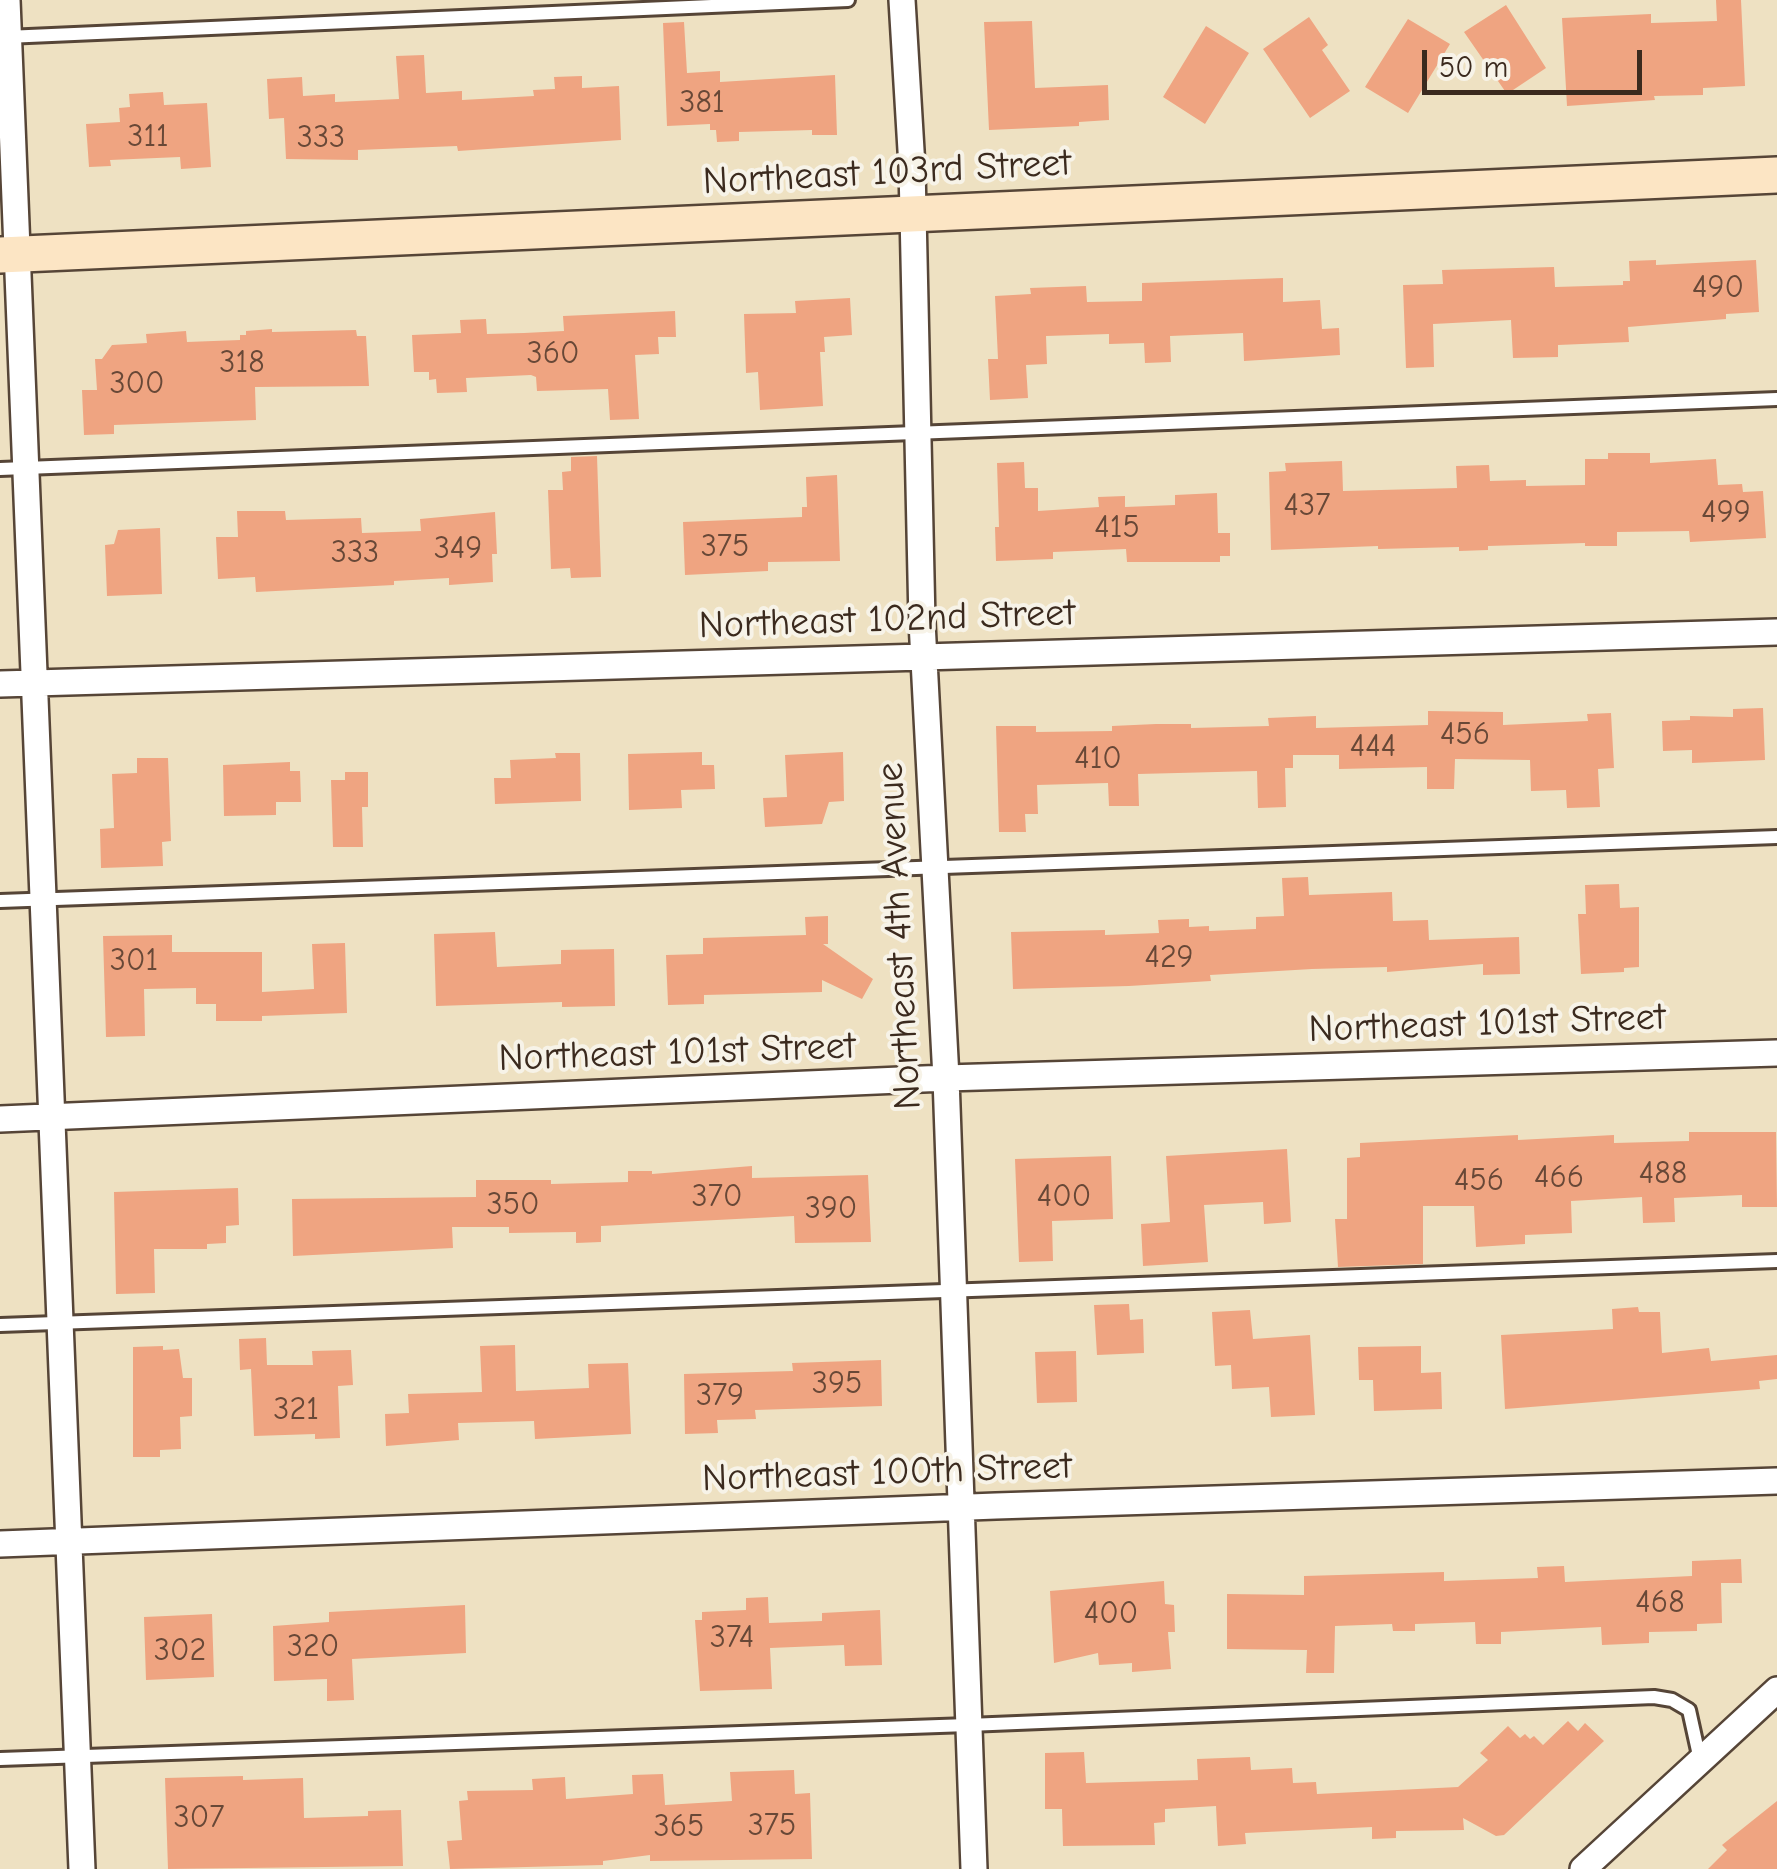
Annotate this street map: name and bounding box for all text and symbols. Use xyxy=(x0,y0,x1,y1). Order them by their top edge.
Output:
scale bar xyxy=(1427,30,1647,92)
text: 50 m xyxy=(1439,50,1508,85)
house number: 381 xyxy=(679,84,725,122)
house number: 311 xyxy=(127,118,169,156)
house number: 333 xyxy=(297,119,345,157)
street label: Northeast 103rd Street xyxy=(702,141,1072,205)
house number: 490 xyxy=(1692,269,1744,307)
house number: 360 xyxy=(526,335,580,373)
house number: 318 xyxy=(219,344,265,382)
house number: 300 xyxy=(109,365,165,403)
house number: 437 xyxy=(1284,487,1330,525)
house number: 499 xyxy=(1701,494,1751,532)
house number: 415 xyxy=(1094,509,1140,547)
house number: 375 xyxy=(701,528,749,566)
house number: 349 xyxy=(434,530,482,568)
house number: 333 xyxy=(331,534,379,572)
street label: Northeast 102nd Street xyxy=(698,591,1076,649)
house number: 456 xyxy=(1440,716,1490,754)
house number: 444 xyxy=(1350,728,1396,766)
house number: 410 xyxy=(1074,740,1122,778)
street label: Northeast 4th Avenue xyxy=(868,761,932,1111)
house number: 429 xyxy=(1144,939,1194,977)
house number: 301 xyxy=(110,942,158,980)
street label: Northeast 101st Street xyxy=(1308,995,1666,1053)
street label: Northeast 101st Street xyxy=(498,1024,856,1082)
house number: 488 xyxy=(1639,1155,1687,1193)
house number: 466 xyxy=(1534,1159,1584,1197)
house number: 456 xyxy=(1454,1162,1504,1200)
house number: 370 xyxy=(692,1178,742,1216)
house number: 400 xyxy=(1037,1178,1091,1216)
house number: 350 xyxy=(486,1186,540,1224)
house number: 390 xyxy=(805,1190,857,1228)
house number: 395 xyxy=(812,1365,862,1403)
house number: 379 xyxy=(696,1377,744,1415)
house number: 321 xyxy=(273,1391,319,1429)
street label: Northeast 100th Street xyxy=(701,1444,1073,1502)
house number: 468 xyxy=(1635,1584,1685,1622)
house number: 400 xyxy=(1084,1595,1138,1633)
house number: 374 xyxy=(710,1619,754,1657)
house number: 320 xyxy=(287,1628,339,1666)
house number: 302 xyxy=(154,1632,206,1670)
house number: 307 xyxy=(174,1799,224,1837)
house number: 375 xyxy=(748,1807,796,1845)
house number: 365 xyxy=(654,1808,704,1846)

